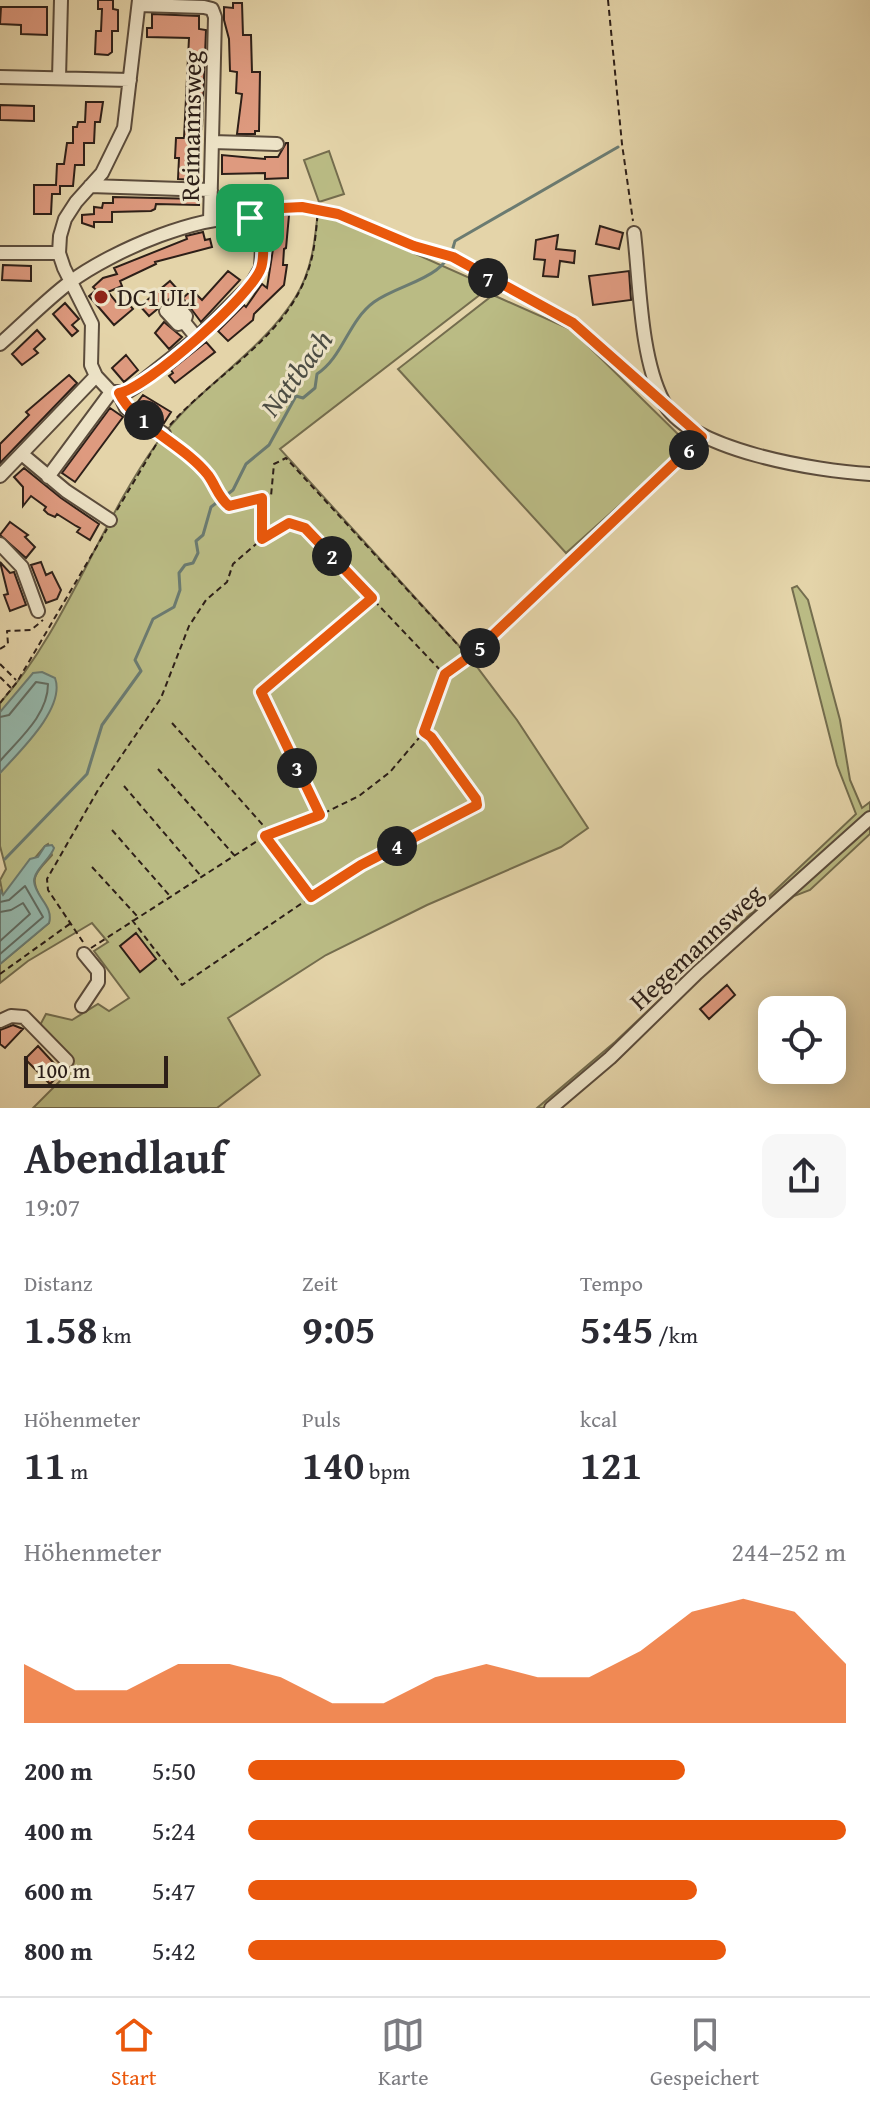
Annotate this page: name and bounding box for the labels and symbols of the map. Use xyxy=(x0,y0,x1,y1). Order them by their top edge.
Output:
street label: Reimannsweg xyxy=(170,50,211,202)
pin xyxy=(216,184,284,252)
pin: 7 xyxy=(468,258,508,298)
place label: DC1ULI xyxy=(117,277,197,316)
marker: DC1ULI xyxy=(92,288,110,306)
water label: Nattbach xyxy=(249,321,342,425)
pin: 1 xyxy=(124,400,164,440)
pin: 6 xyxy=(669,430,709,470)
pin: 2 xyxy=(312,536,352,576)
pin: 5 xyxy=(460,628,500,668)
pin: 3 xyxy=(277,748,317,788)
pin: 4 xyxy=(377,826,417,866)
street label: Hegemannsweg xyxy=(620,874,771,1019)
scale bar xyxy=(24,1052,168,1088)

